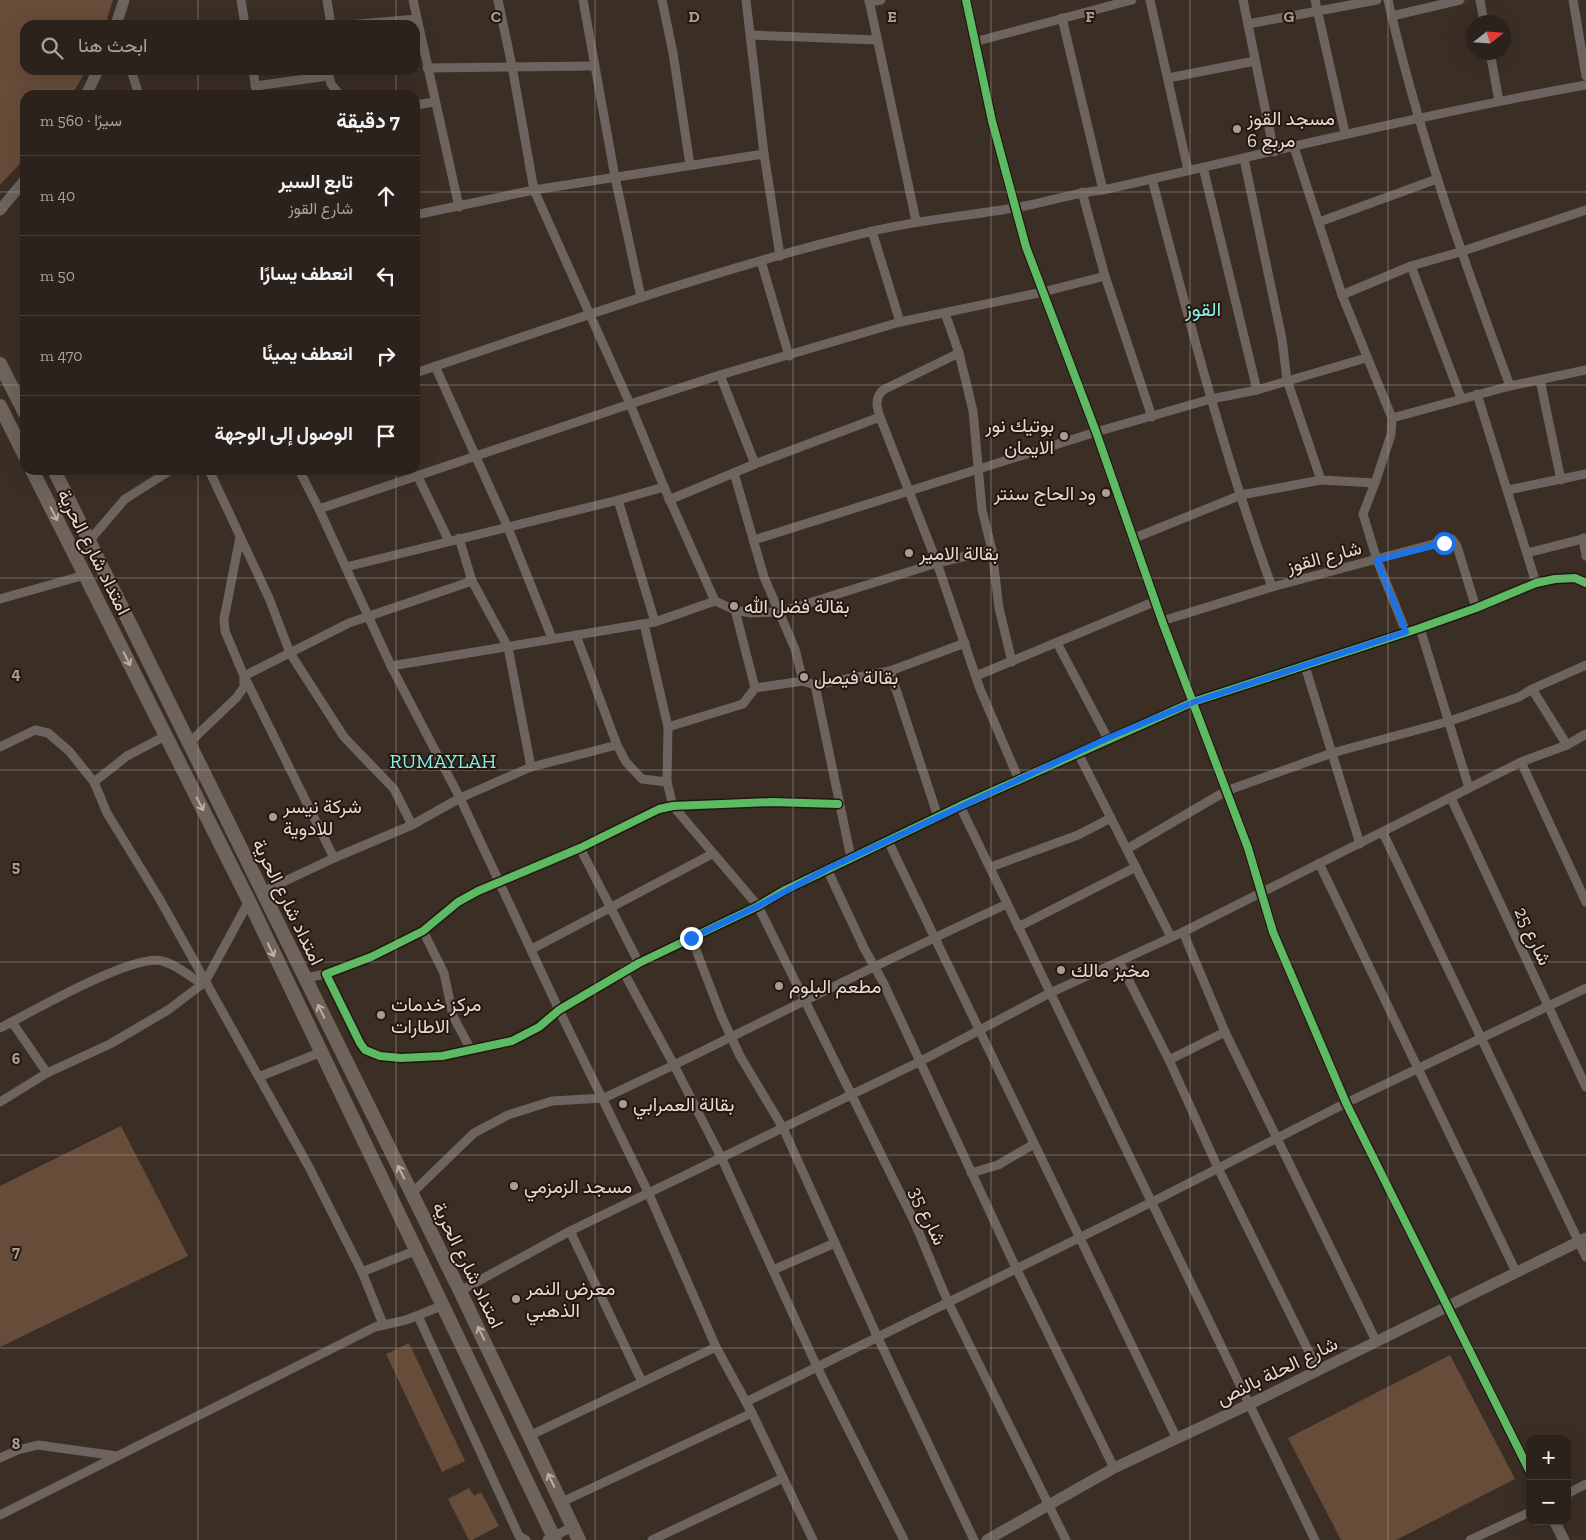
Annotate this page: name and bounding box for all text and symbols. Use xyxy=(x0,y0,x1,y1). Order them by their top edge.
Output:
text: C xyxy=(491,7,501,26)
text: D xyxy=(688,7,700,26)
text: E xyxy=(887,7,897,26)
text: F xyxy=(1085,7,1095,26)
text: G xyxy=(1284,7,1295,26)
north arrow xyxy=(1466,15,1511,60)
search box xyxy=(20,20,420,75)
icon: search xyxy=(38,34,66,62)
text: ابحث هنا xyxy=(78,34,148,57)
place label: مسجد القوز مربع 6 xyxy=(1246,107,1335,154)
text: 7 دقيقة xyxy=(336,108,400,133)
text: سيرًا · 560 m xyxy=(40,111,122,130)
marker: مسجد القوز مربع 6 xyxy=(1231,123,1243,135)
text: تابع السير xyxy=(279,170,353,193)
icon: ahead xyxy=(372,182,400,210)
text: 40 m xyxy=(40,186,75,205)
text: شارع القوز xyxy=(288,199,353,218)
text: انعطف يسارًا xyxy=(260,262,353,285)
icon: left xyxy=(372,262,400,290)
text: 50 m xyxy=(40,266,75,285)
district label: القوز xyxy=(1184,297,1221,322)
text: انعطف يمينًا xyxy=(262,342,353,365)
icon: right xyxy=(372,342,400,370)
text: 470 m xyxy=(40,346,83,365)
place label: بوتيك نور الايمان xyxy=(984,414,1054,459)
text: الوصول إلى الوجهة xyxy=(215,422,353,445)
icon: arrive xyxy=(372,422,400,450)
marker: بوتيك نور الايمان xyxy=(1058,430,1070,442)
place label: ود الحاج سنتر xyxy=(993,482,1096,506)
street label: امتداد شارع الحرية xyxy=(52,485,136,619)
marker: ود الحاج سنتر xyxy=(1100,487,1112,499)
one-way arrow xyxy=(49,506,59,521)
route start xyxy=(1433,532,1456,555)
street label: شارع القوز xyxy=(1283,536,1364,579)
place label: بقالة الامير xyxy=(918,542,999,565)
marker: بقالة الامير xyxy=(903,547,915,559)
place label: بقالة فضل الله xyxy=(744,595,850,618)
marker: بقالة فضل الله xyxy=(728,600,740,612)
one-way arrow xyxy=(123,651,132,666)
text: 4 xyxy=(11,664,21,683)
place label: بقالة فيصل xyxy=(814,666,898,689)
marker: بقالة فيصل xyxy=(798,671,810,683)
district label: RUMAYLAH xyxy=(390,749,496,773)
place label: شركة نيسر للادوية xyxy=(282,795,362,840)
one-way arrow xyxy=(196,796,205,811)
marker: شركة نيسر للادوية xyxy=(267,811,279,823)
street label: امتداد شارع الحرية xyxy=(247,835,329,969)
text: 5 xyxy=(12,857,20,876)
street label: شارع 25 xyxy=(1509,903,1557,969)
route end xyxy=(680,927,703,950)
one-way arrow xyxy=(267,942,277,957)
place label: مخبز مالك xyxy=(1071,959,1150,982)
marker: مخبز مالك xyxy=(1055,964,1067,976)
place label: مطعم البلوم xyxy=(789,975,881,999)
marker: مطعم البلوم xyxy=(773,980,785,992)
place label: مركز خدمات الاطارات xyxy=(391,993,481,1038)
one-way arrow xyxy=(316,1004,325,1019)
marker: مركز خدمات الاطارات xyxy=(375,1009,387,1021)
text: 6 xyxy=(12,1049,21,1068)
place label: بقالة العمرابي xyxy=(633,1093,734,1120)
marker: بقالة العمرابي xyxy=(617,1098,629,1110)
one-way arrow xyxy=(396,1165,405,1180)
place label: مسجد الزمزمي xyxy=(524,1175,632,1202)
marker: مسجد الزمزمي xyxy=(508,1180,520,1192)
street label: شارع 35 xyxy=(904,1183,951,1249)
street label: امتداد شارع الحرية xyxy=(427,1198,509,1332)
text: 7 xyxy=(12,1242,20,1261)
place label: معرض النمر الذهبي xyxy=(525,1277,615,1326)
marker: معرض النمر الذهبي xyxy=(510,1293,522,1305)
one-way arrow xyxy=(476,1326,486,1341)
street label: شارع الحلة بالنص xyxy=(1213,1332,1342,1411)
text: 8 xyxy=(12,1434,21,1453)
map controls xyxy=(1526,1435,1571,1525)
button: + xyxy=(1526,1435,1571,1480)
one-way arrow xyxy=(546,1473,555,1488)
button: − xyxy=(1526,1480,1571,1525)

